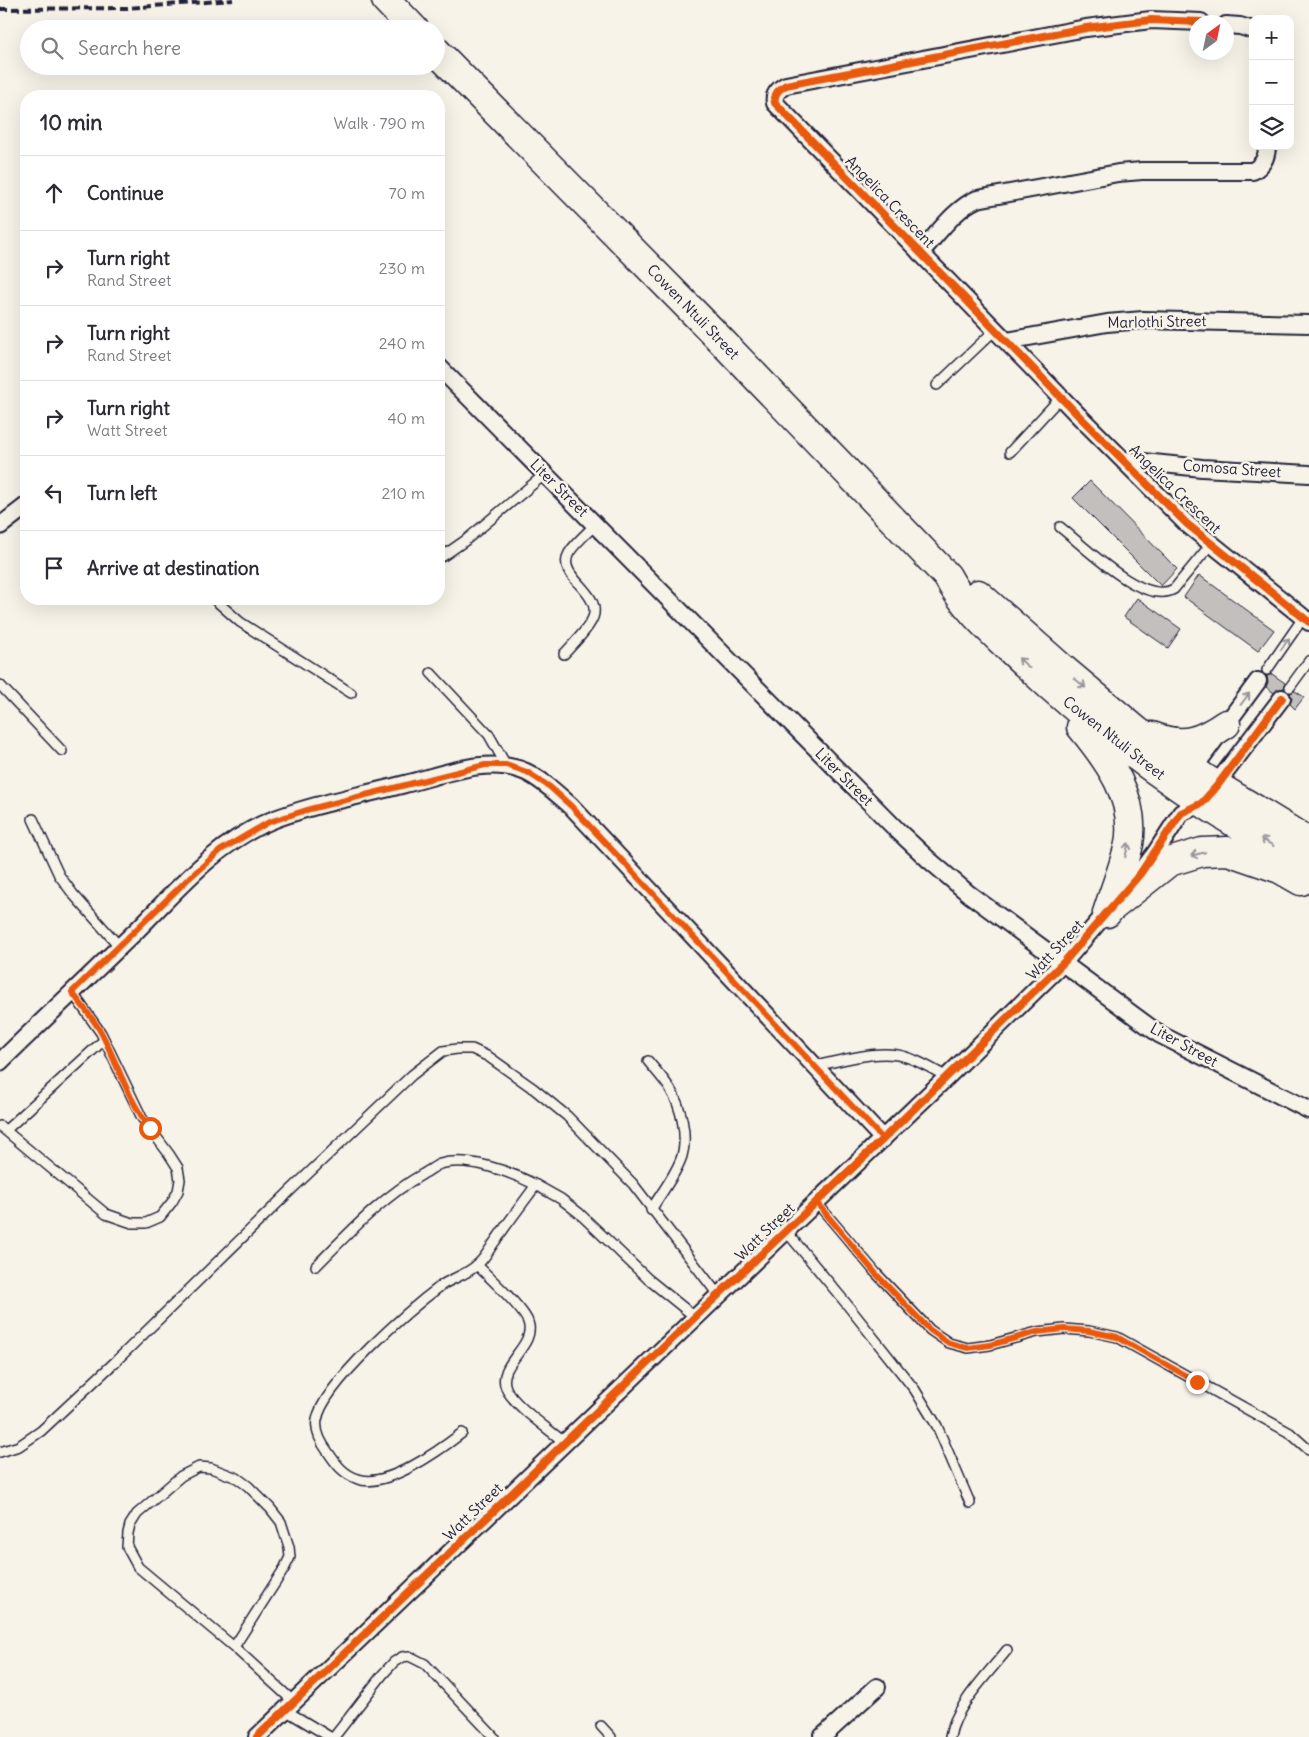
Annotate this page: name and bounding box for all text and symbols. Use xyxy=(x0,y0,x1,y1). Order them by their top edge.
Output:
north arrow xyxy=(1189,15,1234,60)
map controls xyxy=(1249,15,1294,150)
button: + xyxy=(1249,15,1294,60)
search box xyxy=(20,20,445,75)
icon: search xyxy=(38,34,66,62)
text: Search here xyxy=(78,36,181,60)
button: − xyxy=(1249,60,1294,105)
button: layers xyxy=(1249,105,1294,150)
text: 10 min xyxy=(40,109,102,136)
text: Walk · 790 m xyxy=(334,113,425,133)
street label: Angelica Crescent xyxy=(842,152,939,252)
icon: ahead xyxy=(40,179,68,207)
text: Continue xyxy=(87,181,164,205)
text: 70 m xyxy=(389,183,425,203)
text: Turn right xyxy=(87,246,170,270)
icon: right xyxy=(40,254,68,282)
text: 230 m xyxy=(379,258,425,278)
street label: Cowen Ntuli Street xyxy=(643,260,744,363)
text: Rand Street xyxy=(87,270,171,290)
street label: Marlothi Street xyxy=(1107,311,1207,332)
text: Turn right xyxy=(87,321,170,345)
icon: right xyxy=(40,329,68,357)
text: 240 m xyxy=(379,333,425,353)
text: Rand Street xyxy=(87,345,171,365)
text: Turn right xyxy=(87,396,170,420)
icon: right xyxy=(40,404,68,432)
text: 40 m xyxy=(387,408,425,428)
text: Watt Street xyxy=(87,420,167,440)
street label: Angelica Crescent xyxy=(1125,440,1225,537)
street label: Liter Street xyxy=(526,455,592,521)
street label: Comosa Street xyxy=(1182,456,1282,481)
icon: left xyxy=(40,479,68,507)
text: Turn left xyxy=(87,481,157,505)
text: 210 m xyxy=(382,483,425,503)
icon: arrive xyxy=(40,554,68,582)
text: Arrive at destination xyxy=(87,556,260,580)
one-way arrow xyxy=(1280,637,1290,651)
one-way arrow xyxy=(1018,657,1031,669)
one-way arrow xyxy=(1073,677,1086,689)
street label: Cowen Ntuli Street xyxy=(1059,692,1169,783)
one-way arrow xyxy=(1240,692,1250,706)
street label: Liter Street xyxy=(811,744,877,810)
one-way arrow xyxy=(1260,837,1274,847)
one-way arrow xyxy=(1123,843,1132,859)
one-way arrow xyxy=(1190,850,1206,859)
street label: Watt Street xyxy=(1022,916,1087,984)
street label: Liter Street xyxy=(1147,1018,1221,1071)
route start xyxy=(139,1117,162,1140)
street label: Watt Street xyxy=(731,1199,798,1265)
route end xyxy=(1186,1371,1209,1394)
street label: Watt Street xyxy=(439,1479,506,1545)

